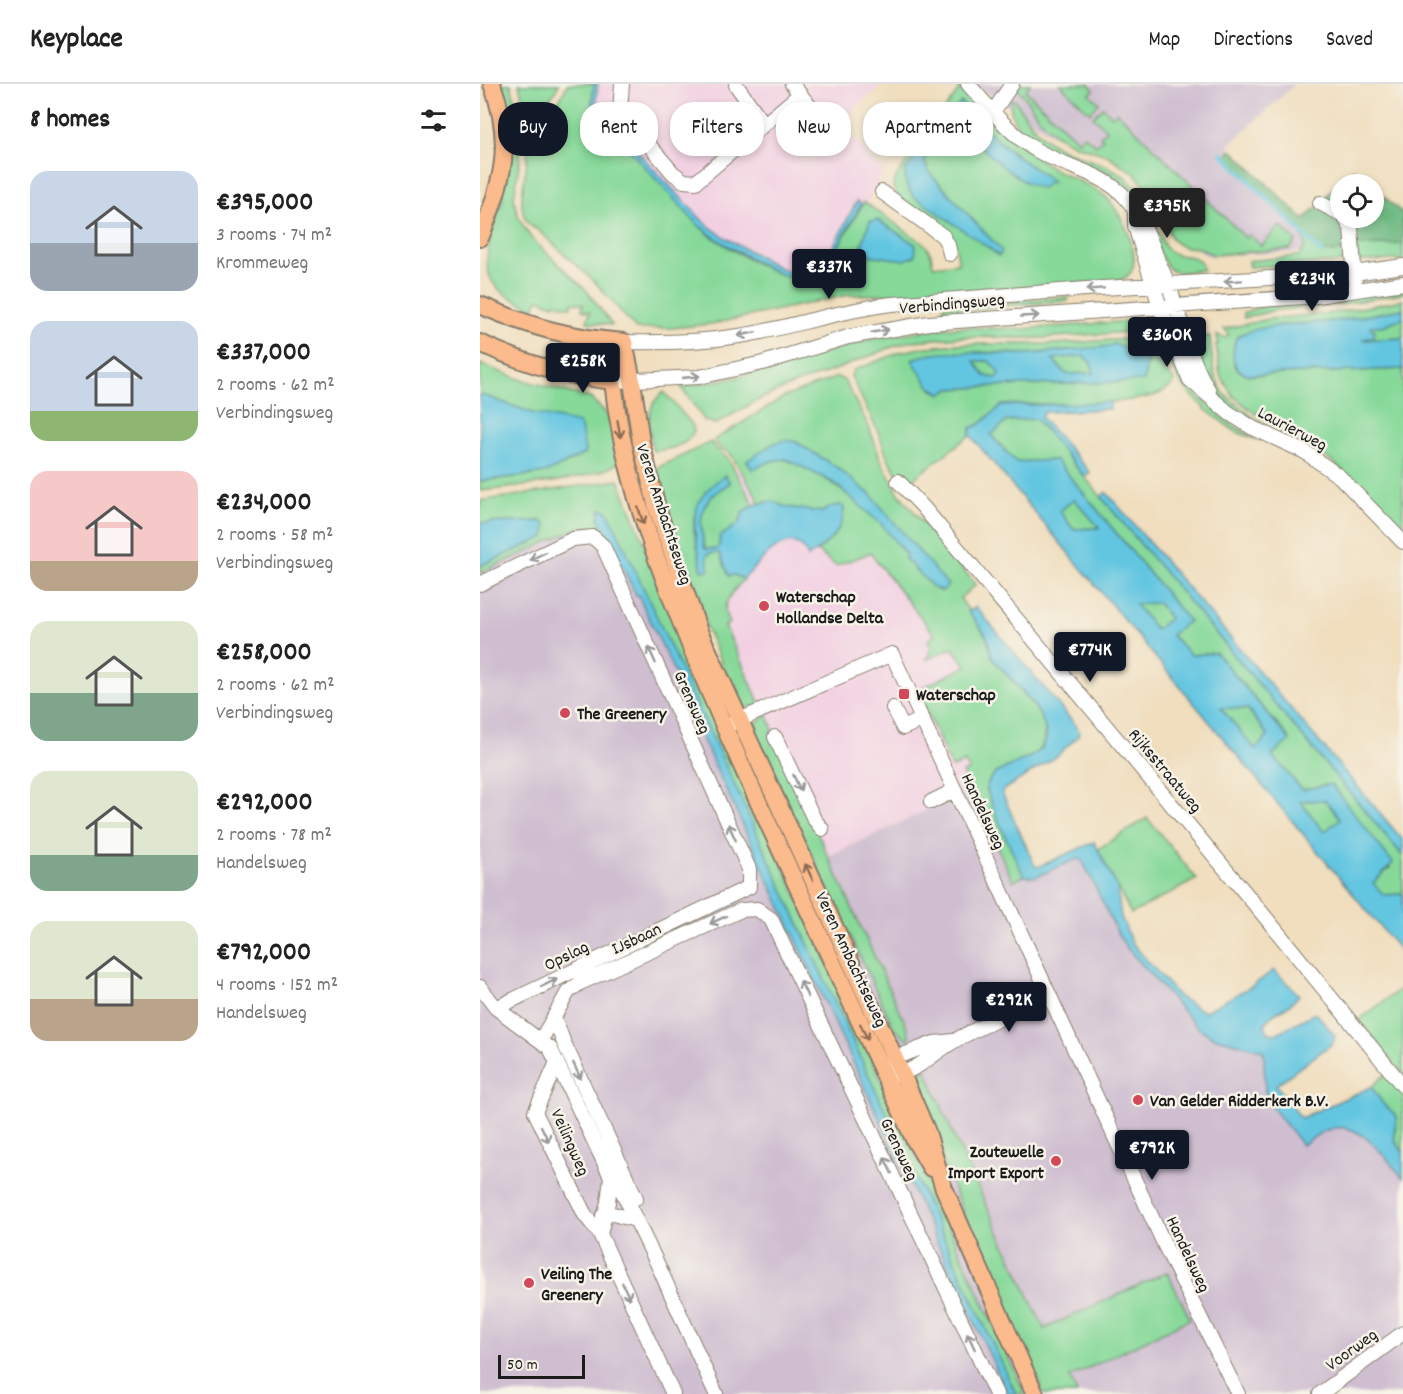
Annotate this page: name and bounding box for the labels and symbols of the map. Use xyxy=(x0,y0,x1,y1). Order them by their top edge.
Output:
pin: €395K xyxy=(1125,188,1209,239)
pin: €337K xyxy=(787,249,871,300)
pin: €234K xyxy=(1270,261,1354,312)
one-way arrow xyxy=(1224,276,1244,287)
one-way arrow xyxy=(1085,283,1105,294)
street label: Verbindingsweg xyxy=(899,288,1006,323)
one-way arrow xyxy=(1020,310,1040,321)
pin: €360K xyxy=(1125,317,1209,368)
one-way arrow xyxy=(869,325,889,336)
one-way arrow xyxy=(738,329,758,340)
pin: €258K xyxy=(541,343,625,394)
one-way arrow xyxy=(680,372,700,383)
street label: Laurierweg xyxy=(1253,401,1331,459)
one-way arrow xyxy=(614,419,625,439)
street label: Veren Ambachtseweg xyxy=(628,441,697,589)
one-way arrow xyxy=(637,506,648,525)
one-way arrow xyxy=(530,551,548,563)
place label: Waterschap Hollandse Delta xyxy=(776,586,884,632)
marker: Waterschap Hollandse Delta xyxy=(757,599,771,613)
pin: €774K xyxy=(1048,632,1132,683)
one-way arrow xyxy=(645,646,657,664)
street label: Grensweg xyxy=(666,667,716,739)
place label: Waterschap xyxy=(916,684,996,709)
marker: Waterschap xyxy=(897,687,911,701)
place label: The Greenery xyxy=(577,703,667,728)
marker: The Greenery xyxy=(558,706,572,720)
street label: Rijksstraatweg xyxy=(1121,724,1207,819)
street label: Handelsweg xyxy=(953,770,1010,854)
one-way arrow xyxy=(792,774,804,792)
one-way arrow xyxy=(726,824,737,842)
one-way arrow xyxy=(803,863,814,881)
street label: Veren Ambachtseweg xyxy=(807,888,892,1032)
one-way arrow xyxy=(710,915,728,926)
street label: IJsbaan xyxy=(608,918,666,963)
street label: Opslag xyxy=(541,936,594,979)
one-way arrow xyxy=(540,977,558,989)
one-way arrow xyxy=(798,980,810,998)
pin: €292K xyxy=(967,982,1051,1033)
one-way arrow xyxy=(859,1022,871,1040)
one-way arrow xyxy=(571,1061,583,1079)
place label: Van Gelder Ridderkerk B.V. xyxy=(1150,1090,1328,1115)
marker: Van Gelder Ridderkerk B.V. xyxy=(1131,1093,1145,1107)
street label: Veilingweg xyxy=(543,1105,595,1181)
street label: Grensweg xyxy=(872,1114,923,1186)
one-way arrow xyxy=(540,1124,552,1142)
pin: €792K xyxy=(1110,1130,1194,1181)
place label: Zoutewelle Import Export xyxy=(948,1141,1044,1187)
marker: Zoutewelle Import Export xyxy=(1049,1154,1063,1168)
one-way arrow xyxy=(881,1156,893,1174)
street label: Handelsweg xyxy=(1158,1213,1215,1297)
place label: Veiling The Greenery xyxy=(541,1263,612,1309)
marker: Veiling The Greenery xyxy=(522,1276,536,1290)
one-way arrow xyxy=(620,1281,632,1299)
street label: Voorweg xyxy=(1321,1324,1384,1378)
one-way arrow xyxy=(965,1333,977,1351)
scale bar xyxy=(498,1352,585,1380)

